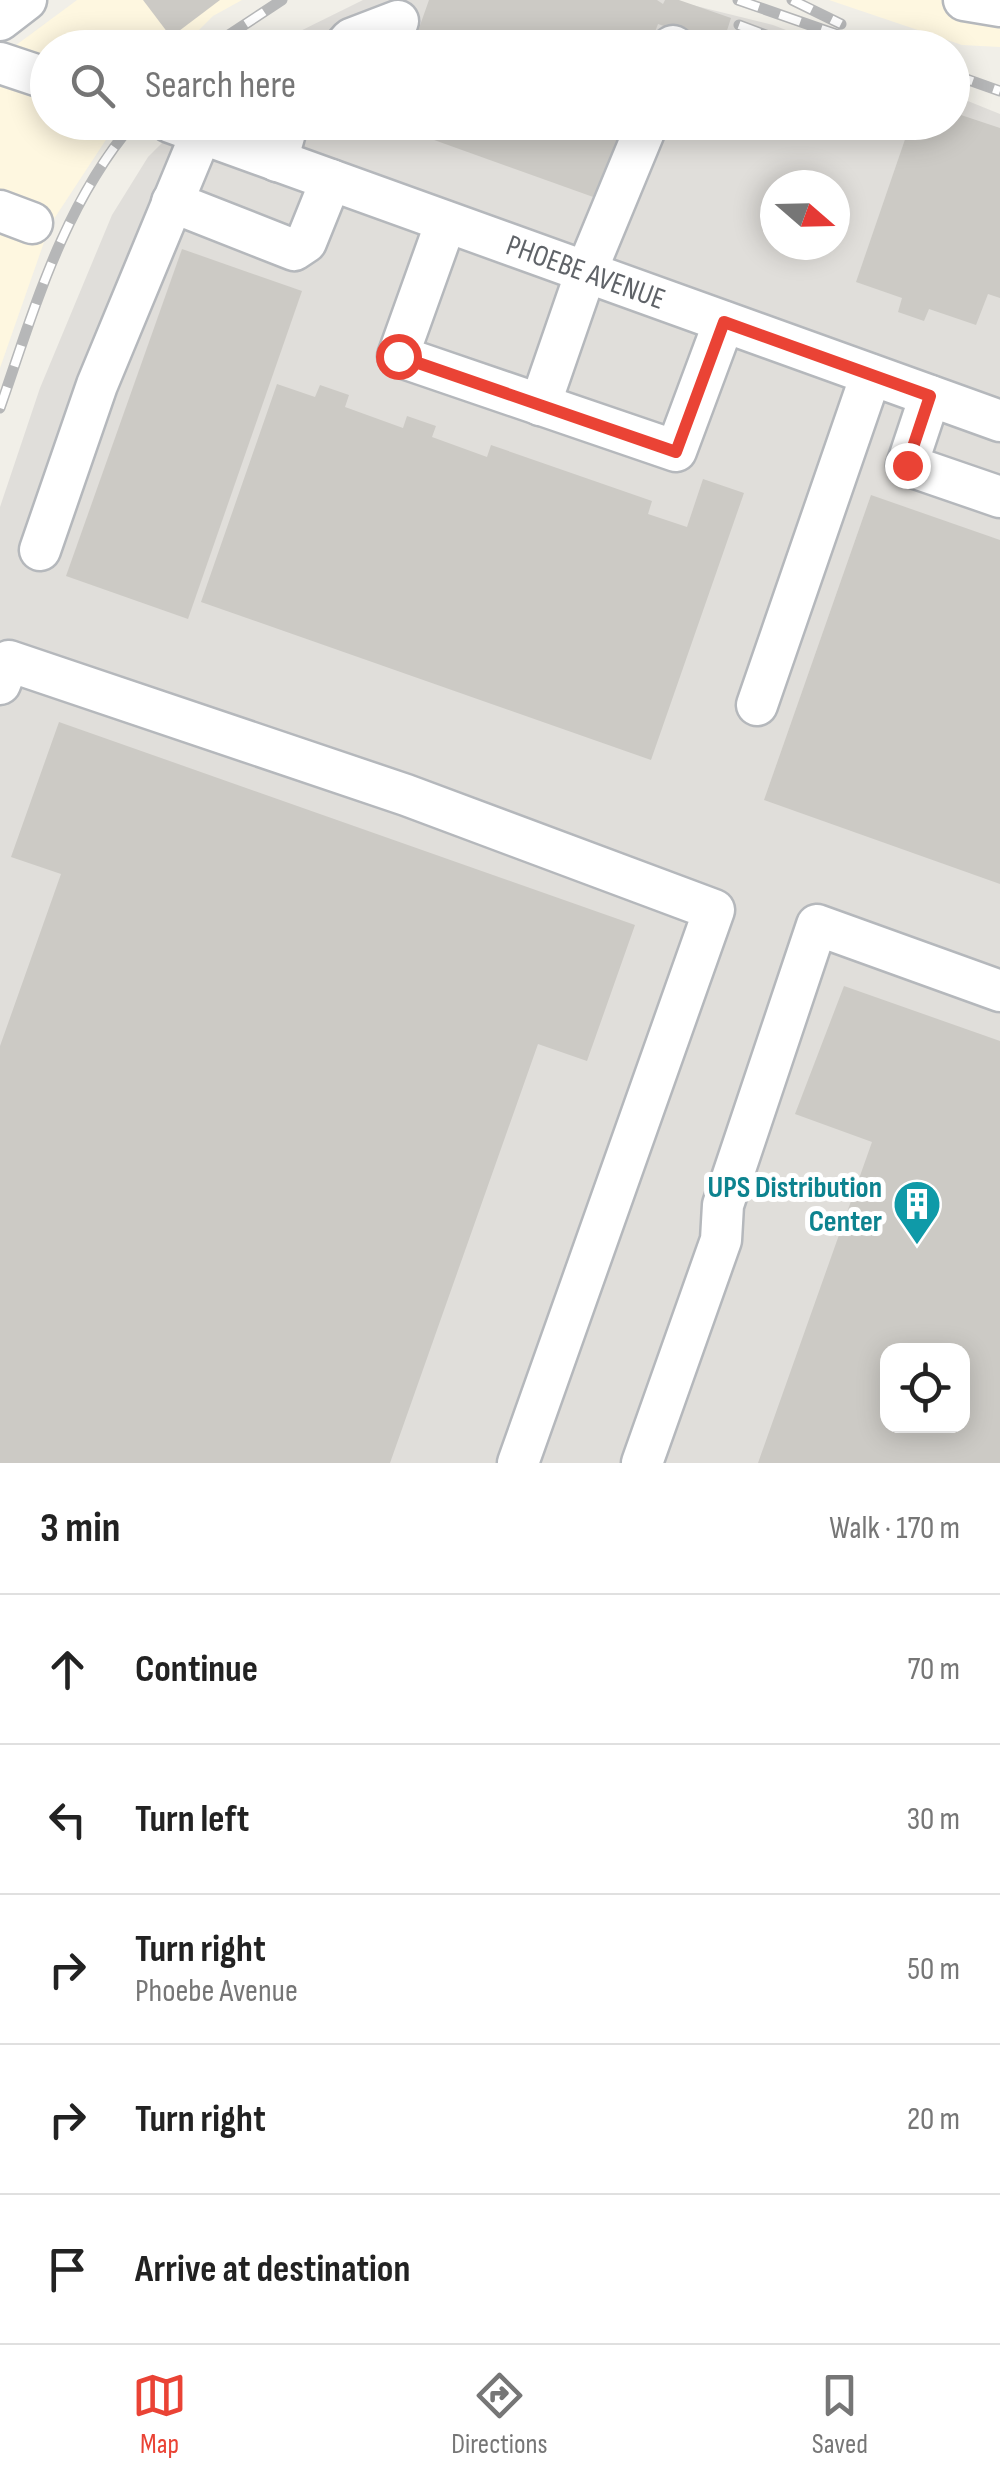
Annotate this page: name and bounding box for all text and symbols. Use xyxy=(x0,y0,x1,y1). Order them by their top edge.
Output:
search box xyxy=(30,30,970,140)
icon: search xyxy=(65,58,120,113)
text: Search here xyxy=(145,63,296,108)
north arrow xyxy=(760,170,850,260)
street label: PHOEBE AVENUE xyxy=(501,228,670,318)
route start xyxy=(376,334,422,380)
route end xyxy=(885,443,931,489)
place label: UPS Distribution Center xyxy=(708,1170,882,1240)
building icon: UPS Distribution Center xyxy=(891,1178,943,1246)
map controls xyxy=(880,1343,970,1433)
button: locate xyxy=(880,1343,970,1433)
text: 3 min xyxy=(40,1503,120,1554)
text: Walk · 170 m xyxy=(829,1509,960,1548)
icon: ahead xyxy=(40,1642,95,1697)
text: Continue xyxy=(135,1647,258,1692)
text: 70 m xyxy=(907,1650,960,1689)
icon: left xyxy=(40,1792,95,1847)
text: Turn left xyxy=(135,1797,249,1842)
text: 30 m xyxy=(907,1800,960,1839)
text: Turn right xyxy=(135,1927,266,1972)
icon: right xyxy=(40,1942,95,1997)
text: 50 m xyxy=(907,1950,960,1989)
text: Phoebe Avenue xyxy=(135,1972,298,2011)
icon: right xyxy=(40,2092,95,2147)
text: Turn right xyxy=(135,2097,266,2142)
text: 20 m xyxy=(907,2100,960,2139)
icon: arrive xyxy=(40,2242,95,2297)
text: Arrive at destination xyxy=(135,2247,410,2292)
tab: Map xyxy=(132,2368,187,2461)
tab: Directions xyxy=(451,2368,548,2461)
tab: Saved xyxy=(812,2368,868,2461)

